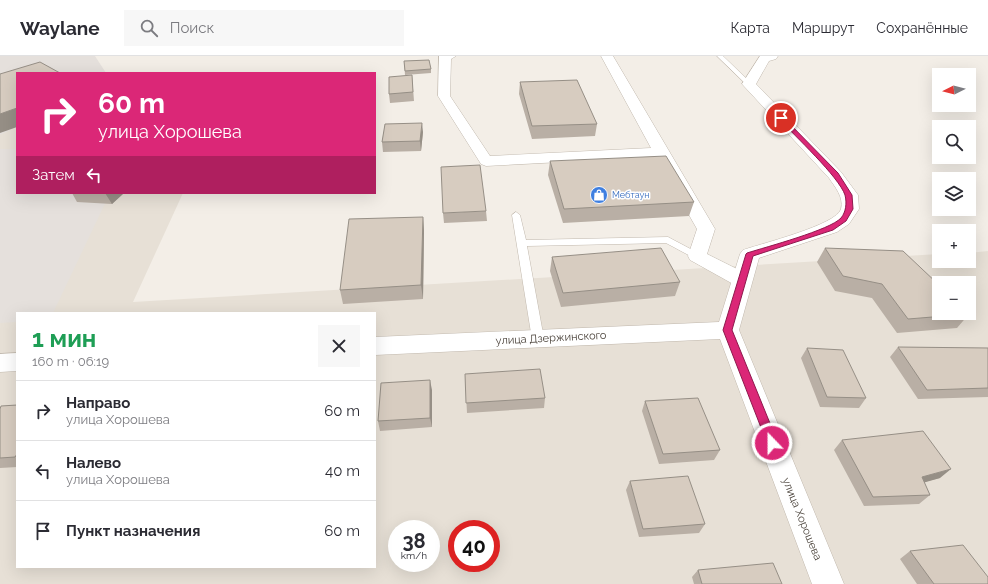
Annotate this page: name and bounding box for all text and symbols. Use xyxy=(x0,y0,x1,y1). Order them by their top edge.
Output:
search box xyxy=(124,10,404,46)
text: Waylane xyxy=(20,17,100,39)
icon: search xyxy=(138,17,160,39)
text: Поиск xyxy=(170,19,214,37)
text: Карта xyxy=(731,20,770,36)
text: Маршрут xyxy=(792,20,854,36)
text: Сохранённые xyxy=(876,20,968,36)
north arrow xyxy=(932,68,976,112)
map controls xyxy=(932,68,976,320)
text: 60 m xyxy=(98,87,165,120)
icon: right xyxy=(32,88,84,140)
pin xyxy=(764,101,798,135)
icon: arrive xyxy=(770,107,792,129)
button: search xyxy=(932,120,976,164)
text: улица Хорошева xyxy=(98,121,242,142)
icon: left xyxy=(83,164,105,186)
text: Затем xyxy=(32,166,75,184)
button: layers xyxy=(932,172,976,216)
shop icon: Мебтаун xyxy=(589,185,609,205)
place label: Мебтаун xyxy=(612,190,650,200)
button: + xyxy=(932,224,976,268)
button: − xyxy=(932,276,976,320)
text: 1 мин xyxy=(32,324,96,353)
button: close xyxy=(318,325,360,367)
street label: улица Дзержинского xyxy=(495,329,607,347)
text: 160 m · 06:19 xyxy=(32,354,109,369)
text: Направо xyxy=(66,394,130,412)
icon: right xyxy=(32,400,54,422)
text: 60 m xyxy=(324,402,360,420)
text: улица Хорошева xyxy=(66,412,170,427)
position arrow xyxy=(751,422,793,464)
text: Налево xyxy=(66,454,121,472)
icon: left xyxy=(32,460,54,482)
text: 40 m xyxy=(325,462,360,480)
text: улица Хорошева xyxy=(66,472,170,487)
street label: улица Хорошева xyxy=(780,476,824,562)
icon: arrive xyxy=(32,520,54,542)
speed limit sign: 40 xyxy=(448,520,500,572)
text: Пункт назначения xyxy=(66,522,200,540)
text: 60 m xyxy=(324,522,360,540)
text: 38 xyxy=(402,529,426,553)
text: km/h xyxy=(401,550,427,561)

